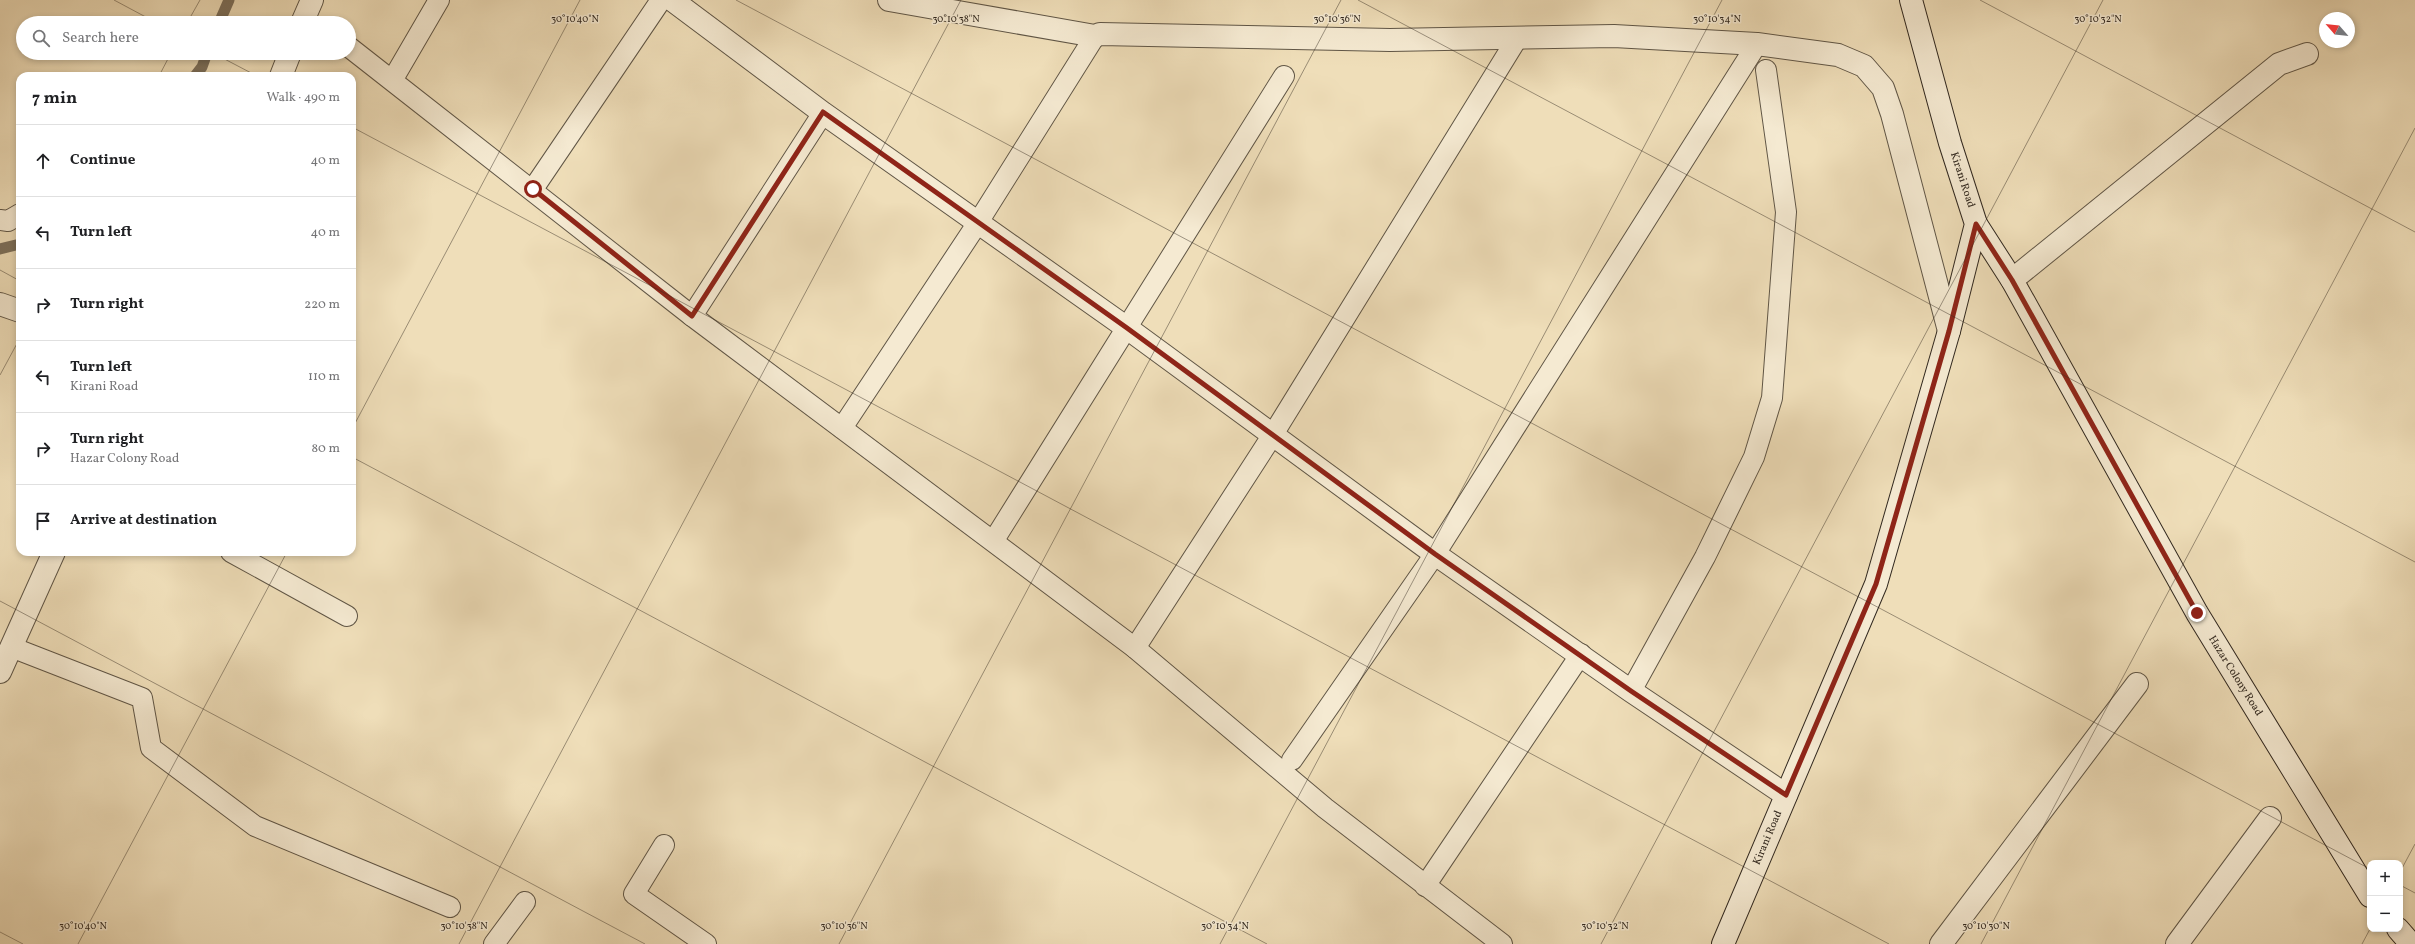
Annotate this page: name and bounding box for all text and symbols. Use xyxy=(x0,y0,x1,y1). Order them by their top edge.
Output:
text: 30°10'40"N xyxy=(551,12,599,26)
text: 30°10'38"N xyxy=(932,12,980,26)
text: 30°10'36"N xyxy=(1313,12,1361,26)
text: 30°10'34"N xyxy=(1693,12,1741,26)
text: 30°10'32"N xyxy=(2074,12,2122,26)
north arrow xyxy=(2319,12,2355,48)
search box xyxy=(16,16,356,60)
icon: search xyxy=(30,27,52,49)
text: Search here xyxy=(62,28,139,49)
text: 7 min xyxy=(32,87,77,110)
text: Walk · 490 m xyxy=(266,89,340,107)
icon: ahead xyxy=(32,150,54,172)
text: Continue xyxy=(70,150,135,171)
street label: Kirani Road xyxy=(1946,150,1978,210)
text: 40 m xyxy=(311,152,340,170)
route start xyxy=(524,180,542,198)
icon: left xyxy=(32,222,54,244)
text: Turn left xyxy=(70,222,132,243)
text: 40 m xyxy=(311,224,340,242)
icon: right xyxy=(32,294,54,316)
text: Turn right xyxy=(70,294,144,315)
text: 220 m xyxy=(304,296,340,314)
text: Turn left xyxy=(70,357,132,378)
icon: left xyxy=(32,366,54,388)
text: 110 m xyxy=(308,368,340,386)
text: Kirani Road xyxy=(70,378,138,396)
text: Turn right xyxy=(70,429,144,450)
icon: right xyxy=(32,438,54,460)
text: 80 m xyxy=(311,440,340,458)
text: Hazar Colony Road xyxy=(70,450,179,468)
icon: arrive xyxy=(32,510,54,532)
text: Arrive at destination xyxy=(70,510,217,531)
route end xyxy=(2188,604,2206,622)
street label: Hazar Colony Road xyxy=(2204,633,2266,719)
street label: Kirani Road xyxy=(1750,808,1786,868)
map controls xyxy=(2367,860,2403,932)
button: + xyxy=(2367,860,2403,896)
button: − xyxy=(2367,896,2403,932)
text: 30°10'40"N xyxy=(59,919,107,933)
text: 30°10'38"N xyxy=(440,919,488,933)
text: 30°10'36"N xyxy=(820,919,868,933)
text: 30°10'34"N xyxy=(1201,919,1249,933)
text: 30°10'32"N xyxy=(1581,919,1629,933)
text: 30°10'30"N xyxy=(1962,919,2010,933)

